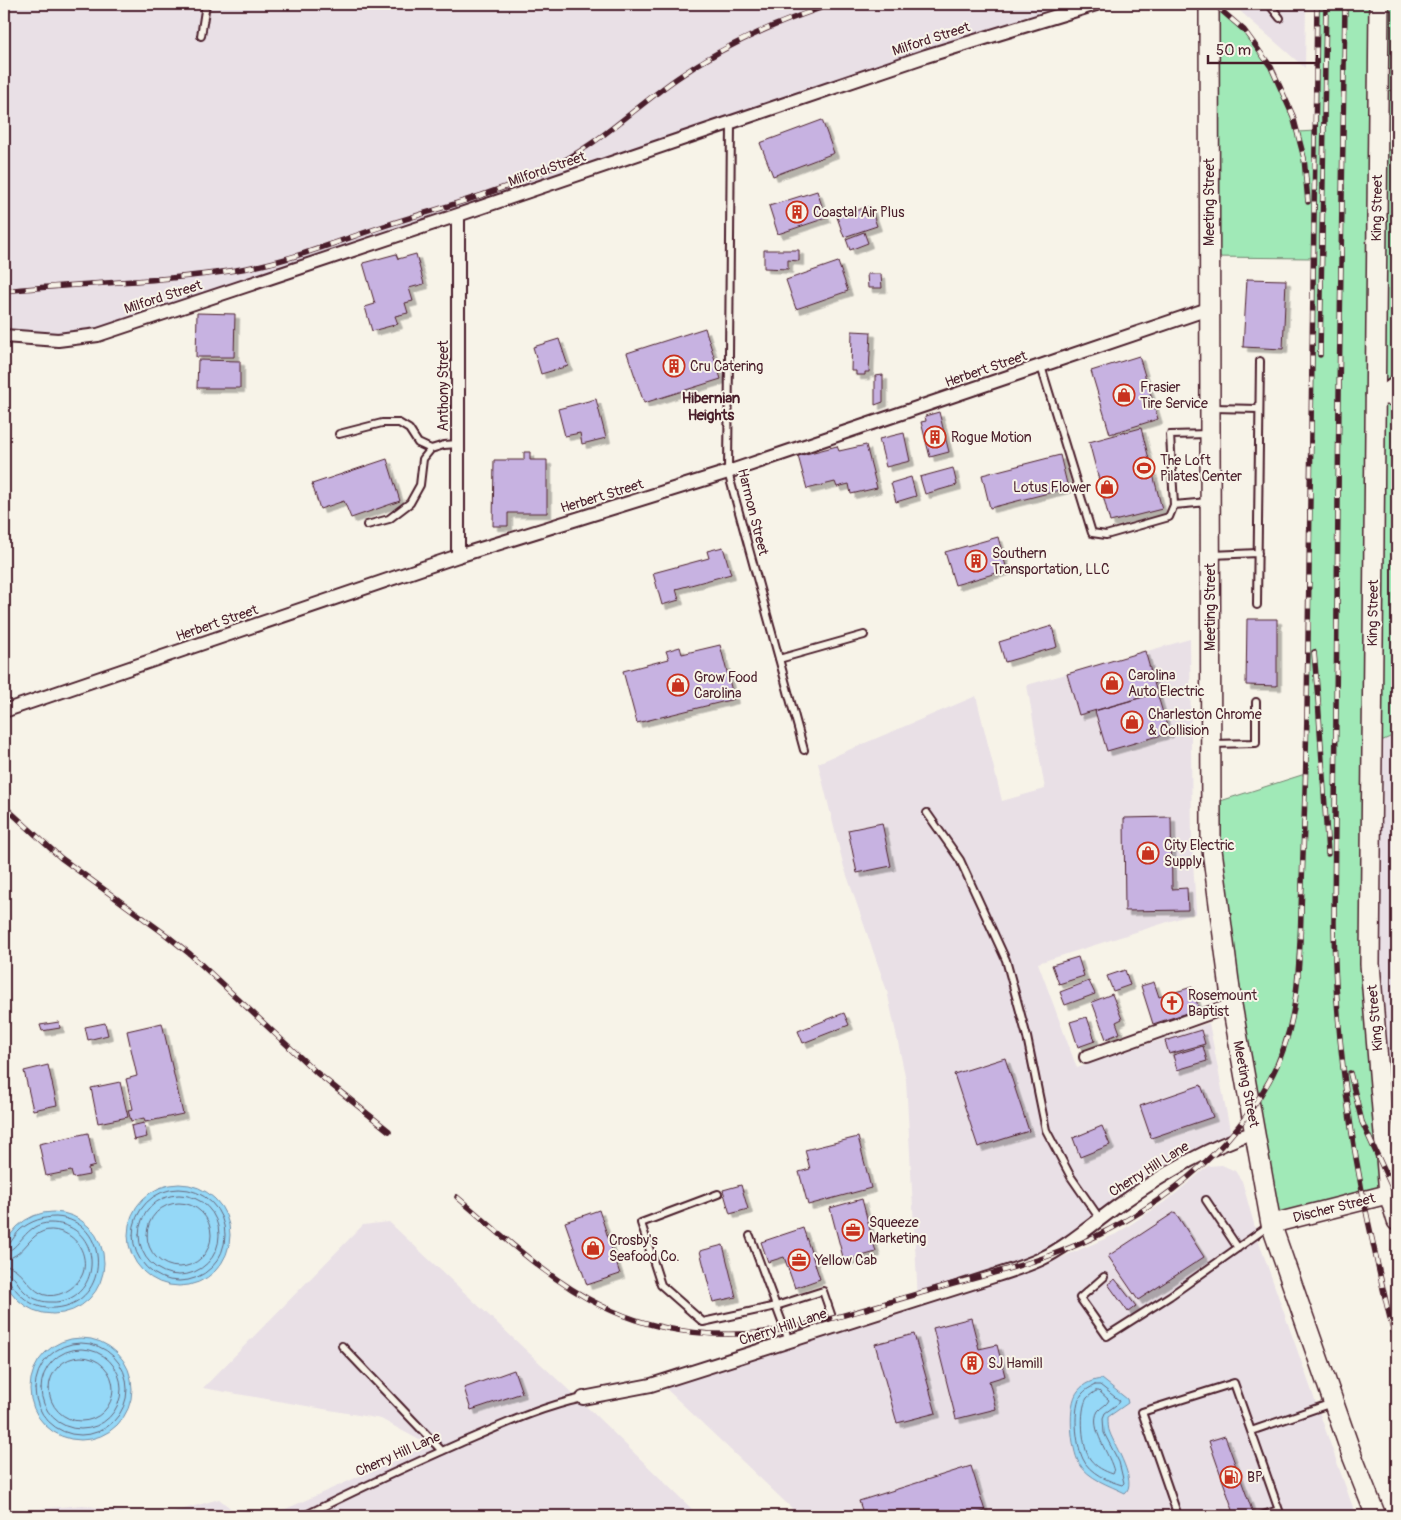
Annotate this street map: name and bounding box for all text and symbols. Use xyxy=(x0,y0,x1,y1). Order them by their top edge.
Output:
street label: Milford Street xyxy=(890,18,972,60)
scale bar xyxy=(1208,32,1317,64)
text: 50 m xyxy=(1216,41,1251,60)
street label: Milford Street xyxy=(506,148,588,190)
street label: Meeting Street xyxy=(1201,158,1218,246)
street label: King Street xyxy=(1368,174,1386,242)
building icon: Coastal Air Plus xyxy=(785,200,809,224)
place label: Coastal Air Plus xyxy=(813,204,905,221)
street label: Milford Street xyxy=(122,276,204,318)
street label: Anthony Street xyxy=(435,340,452,432)
street label: Herbert Street xyxy=(943,347,1030,391)
building icon: Cru Catering xyxy=(662,354,686,378)
place label: Cru Catering xyxy=(690,358,763,375)
place label: Frasier Tire Service xyxy=(1140,379,1208,412)
shop icon: Frasier Tire Service xyxy=(1112,383,1136,407)
district label: Hibernian Heights xyxy=(682,389,741,425)
building icon: Rogue Motion xyxy=(923,425,947,449)
place label: Rogue Motion xyxy=(951,429,1032,446)
place label: The Loft Pilates Center xyxy=(1160,452,1242,485)
sports icon: The Loft Pilates Center xyxy=(1132,456,1156,480)
street label: Harmon Street xyxy=(734,467,772,558)
street label: Herbert Street xyxy=(559,475,646,517)
shop icon: Lotus Flower xyxy=(1095,475,1119,499)
place label: Lotus Flower xyxy=(1013,479,1091,496)
place label: Southern Transportation, LLC xyxy=(992,545,1110,578)
building icon: Southern Transportation, LLC xyxy=(964,549,988,573)
street label: Meeting Street xyxy=(1202,563,1219,651)
street label: King Street xyxy=(1364,579,1382,647)
street label: Herbert Street xyxy=(174,601,261,645)
place label: Carolina Auto Electric xyxy=(1128,667,1205,700)
place label: Grow Food Carolina xyxy=(694,669,758,702)
shop icon: Carolina Auto Electric xyxy=(1100,671,1124,695)
shop icon: Grow Food Carolina xyxy=(666,673,690,697)
place label: Charleston Chrome & Collision xyxy=(1148,706,1262,739)
shop icon: Charleston Chrome & Collision xyxy=(1120,710,1144,734)
place label: City Electric Supply xyxy=(1164,837,1235,870)
shop icon: City Electric Supply xyxy=(1136,841,1160,865)
street label: King Street xyxy=(1364,984,1386,1052)
place label: Rosemount Baptist xyxy=(1188,987,1257,1020)
church icon: Rosemount Baptist xyxy=(1160,991,1184,1015)
street label: Meeting Street xyxy=(1229,1039,1263,1129)
street label: Cherry Hill Lane xyxy=(1106,1138,1192,1200)
street label: Discher Street xyxy=(1291,1189,1377,1226)
place label: Squeeze Marketing xyxy=(869,1214,926,1247)
office icon: Squeeze Marketing xyxy=(841,1218,865,1242)
place label: Crosby's Seafood Co. xyxy=(609,1232,680,1265)
shop icon: Crosby's Seafood Co. xyxy=(581,1236,605,1260)
office icon: Yellow Cab xyxy=(787,1248,811,1272)
place label: Yellow Cab xyxy=(814,1252,877,1269)
street label: Cherry Hill Lane xyxy=(737,1305,829,1349)
building icon: SJ Hamill xyxy=(960,1351,984,1375)
place label: SJ Hamill xyxy=(988,1355,1043,1372)
street label: Cherry Hill Lane xyxy=(353,1428,443,1480)
fuel station icon: BP xyxy=(1219,1465,1243,1489)
place label: BP xyxy=(1247,1469,1263,1486)

